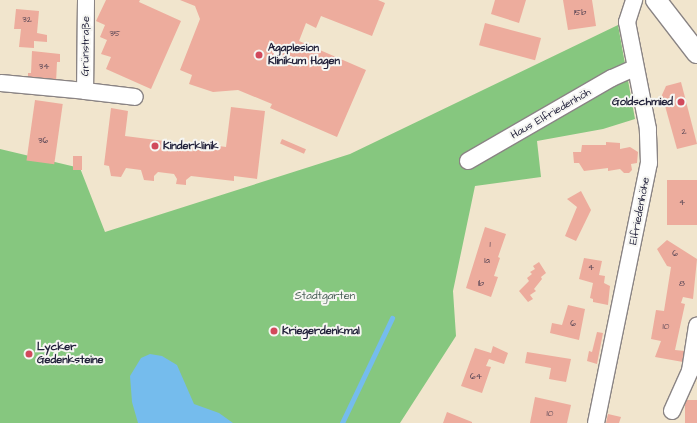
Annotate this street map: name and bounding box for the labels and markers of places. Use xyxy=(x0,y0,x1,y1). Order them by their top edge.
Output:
place label: Agaplesion Klinikum Hagen xyxy=(268,42,340,68)
marker: Agaplesion Klinikum Hagen xyxy=(253,49,265,61)
place label: Goldschmied xyxy=(612,95,673,109)
marker: Goldschmied xyxy=(676,97,686,107)
place label: Kinderklinik xyxy=(163,139,219,153)
marker: Kinderklinik xyxy=(150,141,160,151)
place label: Kriegerdenkmal xyxy=(282,324,360,338)
marker: Kriegerdenkmal xyxy=(269,326,279,336)
place label: Lycker Gedenksteine xyxy=(37,341,103,367)
marker: Lycker Gedenksteine xyxy=(24,349,34,359)

